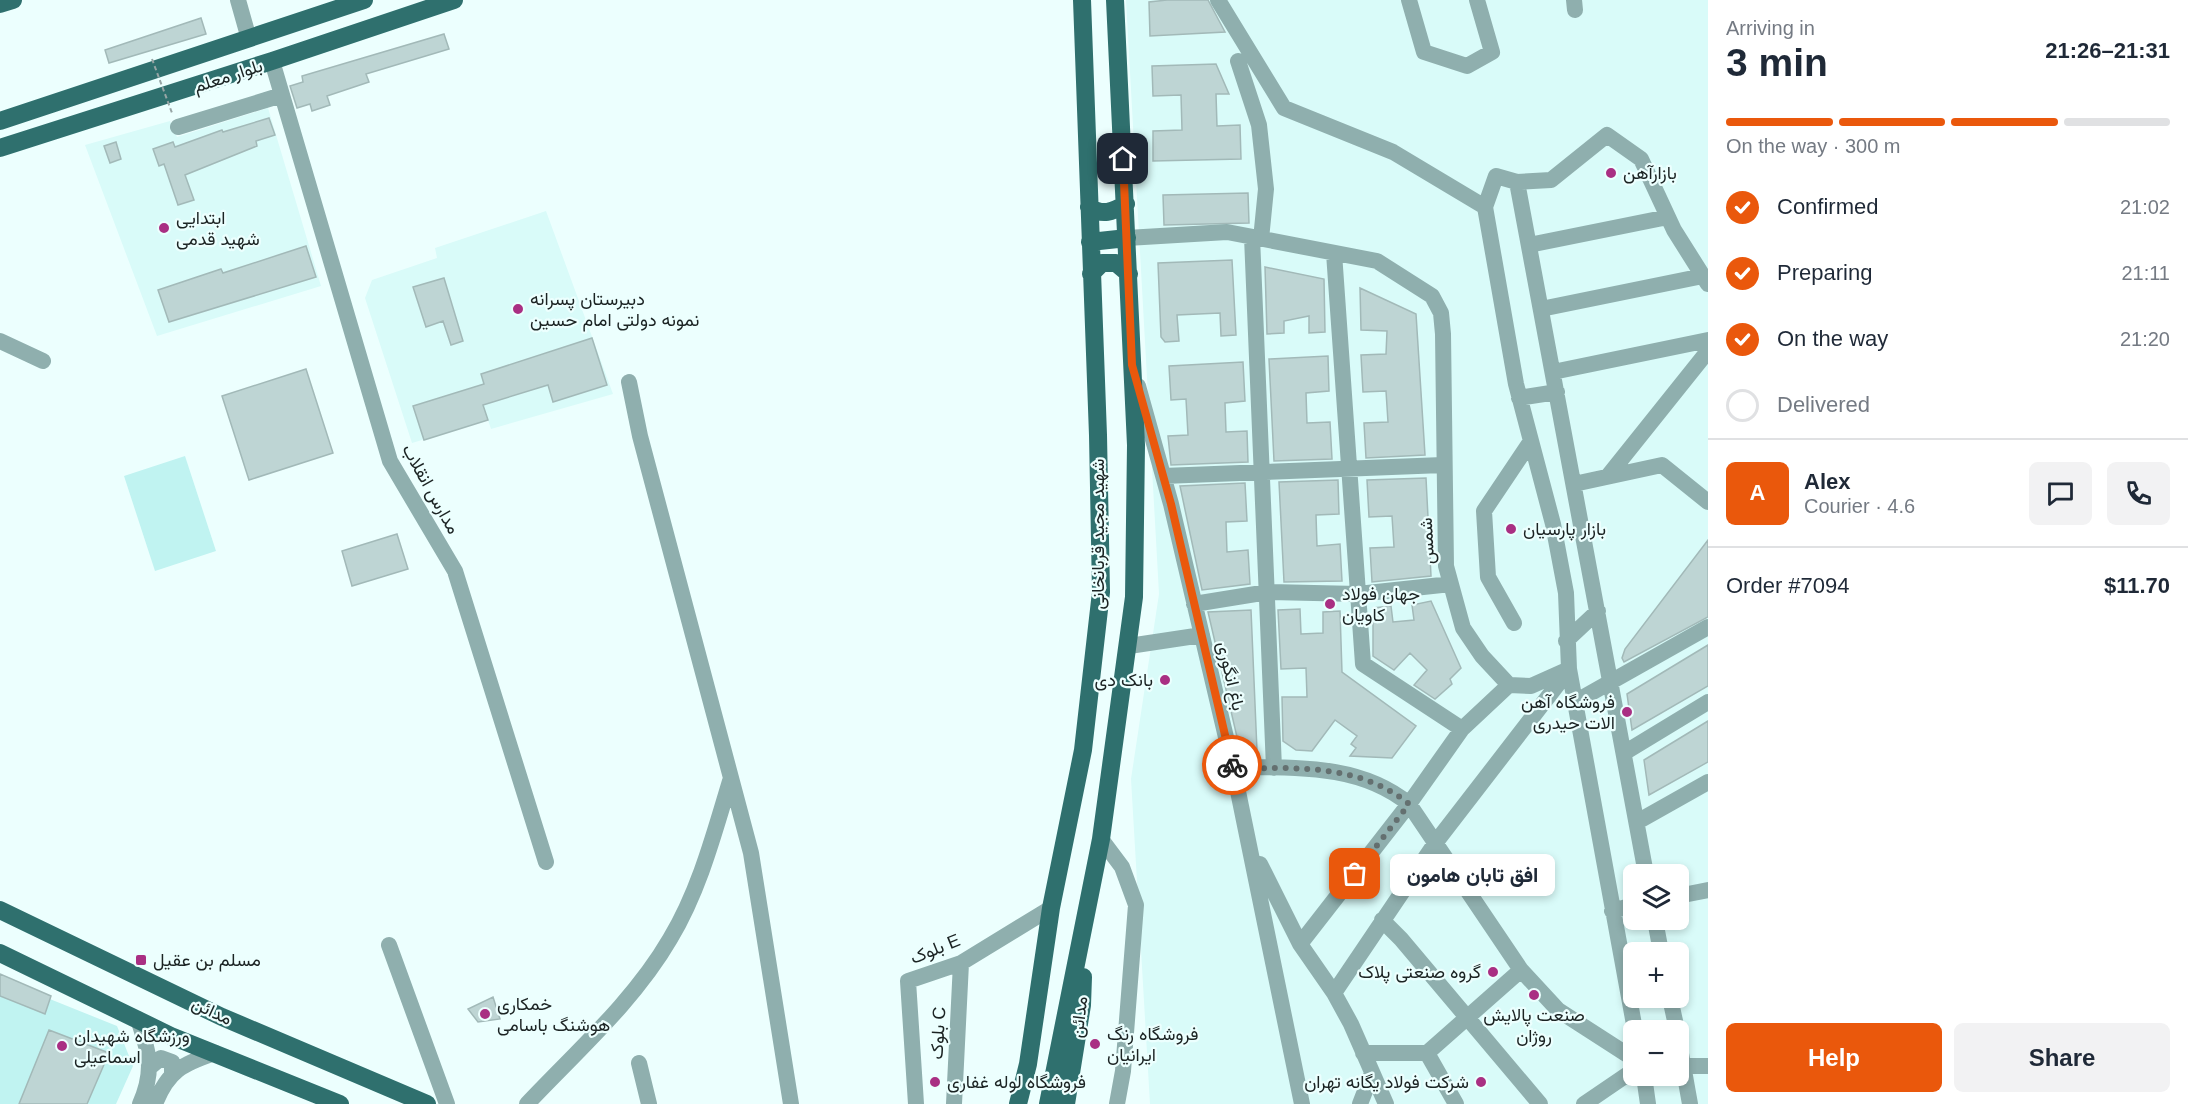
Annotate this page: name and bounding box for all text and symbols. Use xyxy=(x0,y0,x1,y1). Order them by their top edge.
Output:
text: Arriving in xyxy=(1726,17,1815,39)
text: 21:26–21:31 xyxy=(2045,38,2170,63)
text: 3 min xyxy=(1726,41,1828,84)
street label: بلوار معلم xyxy=(191,55,266,98)
pin xyxy=(1097,133,1148,184)
text: On the way · 300 m xyxy=(1726,135,1901,157)
icon: home xyxy=(1106,142,1139,175)
place label: بازارآهن xyxy=(1623,163,1677,184)
marker: بازارآهن xyxy=(1604,166,1618,180)
icon: check xyxy=(1726,191,1759,224)
text: Confirmed xyxy=(1777,194,1878,219)
text: 21:02 xyxy=(2120,196,2170,218)
place label: ابتدایی شهید قدمی xyxy=(176,208,260,250)
marker: ابتدایی شهید قدمی xyxy=(157,221,171,235)
icon: check xyxy=(1726,257,1759,290)
text: Preparing xyxy=(1777,260,1872,285)
text: 21:11 xyxy=(2121,262,2170,284)
place label: دبیرستان پسرانه نمونه دولتی امام حسین xyxy=(530,289,699,332)
marker: دبیرستان پسرانه نمونه دولتی امام حسین xyxy=(511,302,525,316)
icon: check xyxy=(1726,323,1759,356)
text: On the way xyxy=(1777,326,1888,351)
text: 21:20 xyxy=(2120,328,2170,350)
text: Delivered xyxy=(1777,392,1870,417)
street label: مدارس انقلاب xyxy=(397,441,464,538)
street label: شهید مجید قربانخانی xyxy=(1088,459,1109,609)
button: chat xyxy=(2029,462,2092,525)
button: phone xyxy=(2107,462,2170,525)
text: Alex xyxy=(1804,469,1850,494)
text: A xyxy=(1750,480,1765,505)
text: Courier · 4.6 xyxy=(1804,495,1915,517)
street label: شمس xyxy=(1416,517,1439,565)
place label: بازار پارسیان xyxy=(1523,519,1606,541)
marker: بازار پارسیان xyxy=(1504,522,1518,536)
text: Order #7094 xyxy=(1726,573,1850,598)
text: $11.70 xyxy=(2104,573,2170,598)
place label: جهان فولاد کاویان xyxy=(1342,584,1420,626)
marker: جهان فولاد کاویان xyxy=(1323,597,1337,611)
street label: باغ انگوری xyxy=(1211,639,1249,713)
place label: بانک دی xyxy=(1095,670,1153,691)
marker: بانک دی xyxy=(1158,673,1172,687)
place label: فروشگاه آهن الات حیدری xyxy=(1521,692,1615,734)
marker: فروشگاه آهن الات حیدری xyxy=(1620,705,1634,719)
courier xyxy=(1202,735,1262,795)
icon: bike xyxy=(1216,749,1249,782)
pin xyxy=(1329,848,1380,899)
callout: افق تابان هامون xyxy=(1391,853,1556,895)
icon: bag xyxy=(1338,857,1371,890)
text: افق تابان هامون xyxy=(1407,864,1538,886)
map controls xyxy=(1623,864,1689,1086)
button: layers xyxy=(1623,864,1689,930)
street label: بلوک E xyxy=(907,930,963,969)
button: + xyxy=(1623,942,1689,1008)
place label: مسلم بن عقیل xyxy=(153,950,261,972)
marker: مسلم بن عقیل xyxy=(134,953,148,967)
place label: گروه صنعتی پلاک xyxy=(1358,962,1481,984)
marker: گروه صنعتی پلاک xyxy=(1486,965,1500,979)
marker: صنعت پالایش روژان xyxy=(1527,988,1541,1002)
street label: مدائن xyxy=(188,993,235,1030)
place label: خمکاری هوشنگ باسامی xyxy=(497,994,610,1036)
street label: مدائن xyxy=(1067,995,1092,1039)
place label: صنعت پالایش روژان xyxy=(1483,1005,1585,1047)
street label: بلوک C xyxy=(927,1006,950,1060)
marker: خمکاری هوشنگ باسامی xyxy=(478,1007,492,1021)
button: − xyxy=(1623,1020,1689,1086)
button: Help xyxy=(1726,1023,1942,1092)
button: Share xyxy=(1954,1023,2170,1092)
place label: فروشگاه رنگ ایرانیان xyxy=(1107,1024,1198,1066)
place label: ورزشگاه شهیدان اسماعیلی xyxy=(74,1026,190,1068)
marker: فروشگاه رنگ ایرانیان xyxy=(1088,1037,1102,1051)
marker: ورزشگاه شهیدان اسماعیلی xyxy=(55,1039,69,1053)
place label: فروشگاه لوله غفاری xyxy=(947,1072,1086,1093)
place label: شرکت فولاد یگانه تهران xyxy=(1304,1072,1469,1093)
marker: فروشگاه لوله غفاری xyxy=(928,1075,942,1089)
marker: شرکت فولاد یگانه تهران xyxy=(1474,1075,1488,1089)

